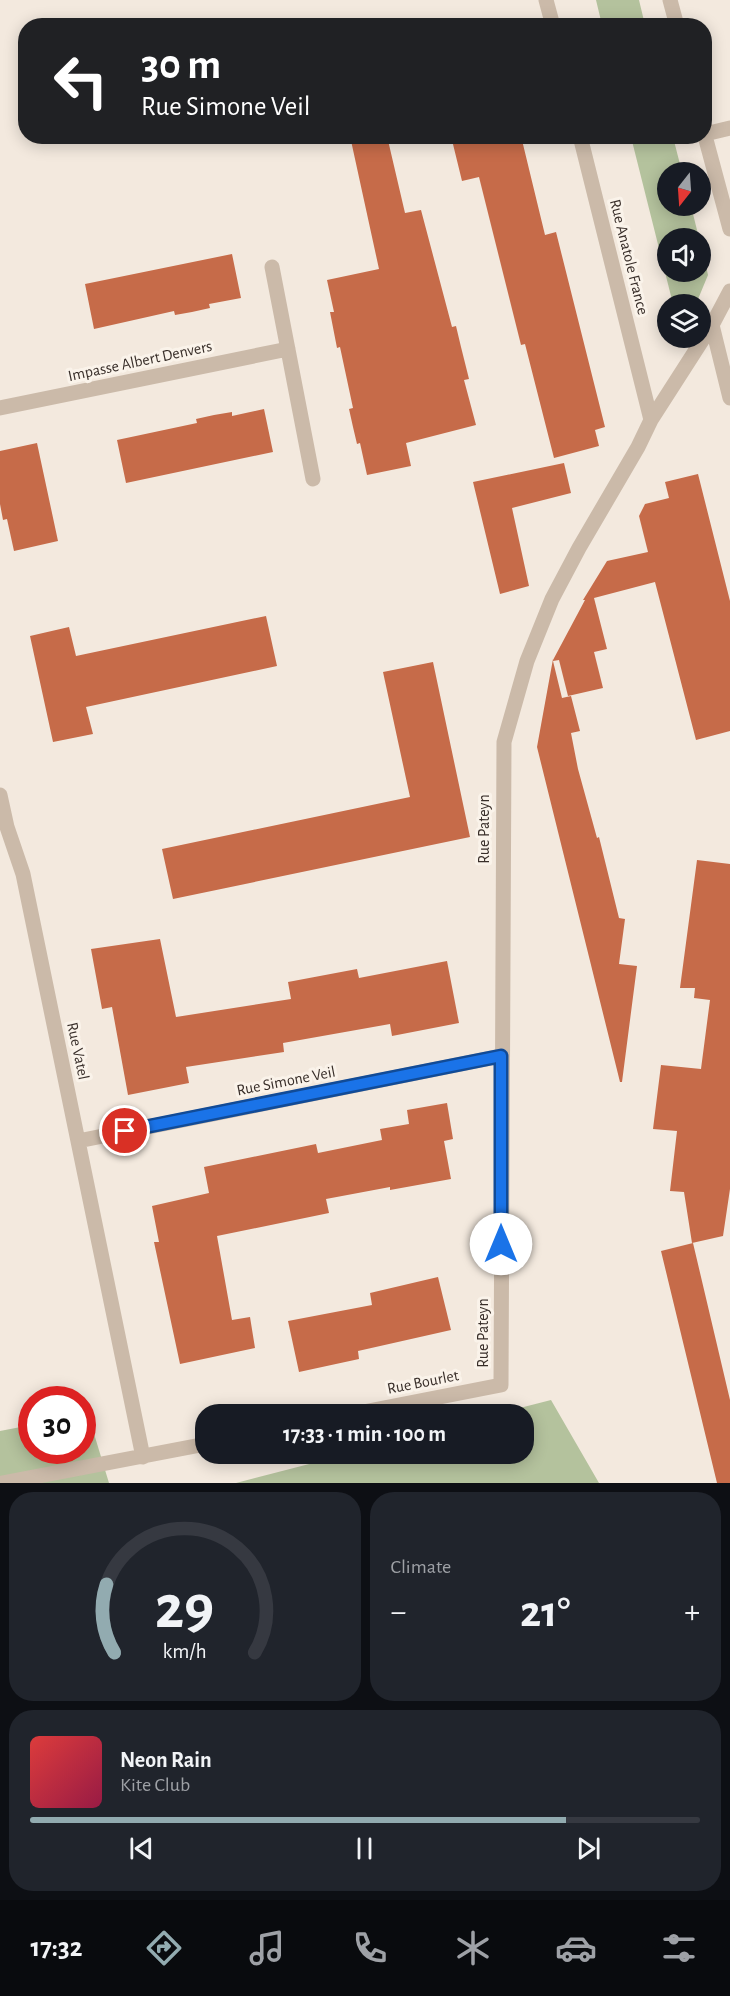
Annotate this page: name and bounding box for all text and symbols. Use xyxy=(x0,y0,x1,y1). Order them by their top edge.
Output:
icon: left xyxy=(42,42,120,120)
text: 30 m xyxy=(141,44,221,86)
text: Rue Simone Veil xyxy=(141,93,310,120)
north arrow xyxy=(657,162,711,216)
map controls xyxy=(657,162,711,348)
street label: Rue Anatole France xyxy=(607,198,651,316)
button: sound xyxy=(657,228,711,282)
button: layers xyxy=(657,294,711,348)
street label: Impasse Albert Denvers xyxy=(67,338,213,384)
street label: Rue Pateyn xyxy=(476,794,493,864)
street label: Rue Vatel xyxy=(64,1021,92,1081)
street label: Rue Simone Veil xyxy=(235,1064,337,1098)
pin xyxy=(99,1105,150,1156)
icon: arrive xyxy=(108,1114,141,1147)
position arrow xyxy=(469,1212,533,1276)
street label: Rue Pateyn xyxy=(475,1298,492,1368)
street label: Rue Bourlet xyxy=(386,1367,460,1397)
speed limit sign: 30 xyxy=(18,1386,96,1464)
text: 17:33 · 1 min · 100 m xyxy=(283,1423,446,1445)
text: Climate xyxy=(391,1557,451,1577)
text: 29 xyxy=(155,1577,215,1639)
text: 21° xyxy=(520,1590,571,1635)
text: − xyxy=(391,1596,406,1629)
text: + xyxy=(684,1596,700,1629)
text: km/h xyxy=(163,1642,207,1663)
text: Neon Rain xyxy=(120,1749,212,1771)
text: Kite Club xyxy=(120,1775,190,1795)
icon: previous xyxy=(125,1832,158,1865)
icon: pause xyxy=(348,1832,381,1865)
icon: next xyxy=(572,1832,605,1865)
icon: directions xyxy=(143,1927,185,1969)
icon: music xyxy=(246,1927,288,1969)
icon: phone xyxy=(349,1927,391,1969)
icon: climate xyxy=(452,1927,494,1969)
icon: car xyxy=(555,1927,597,1969)
icon: filters xyxy=(658,1927,700,1969)
text: 17:32 xyxy=(30,1934,82,1961)

